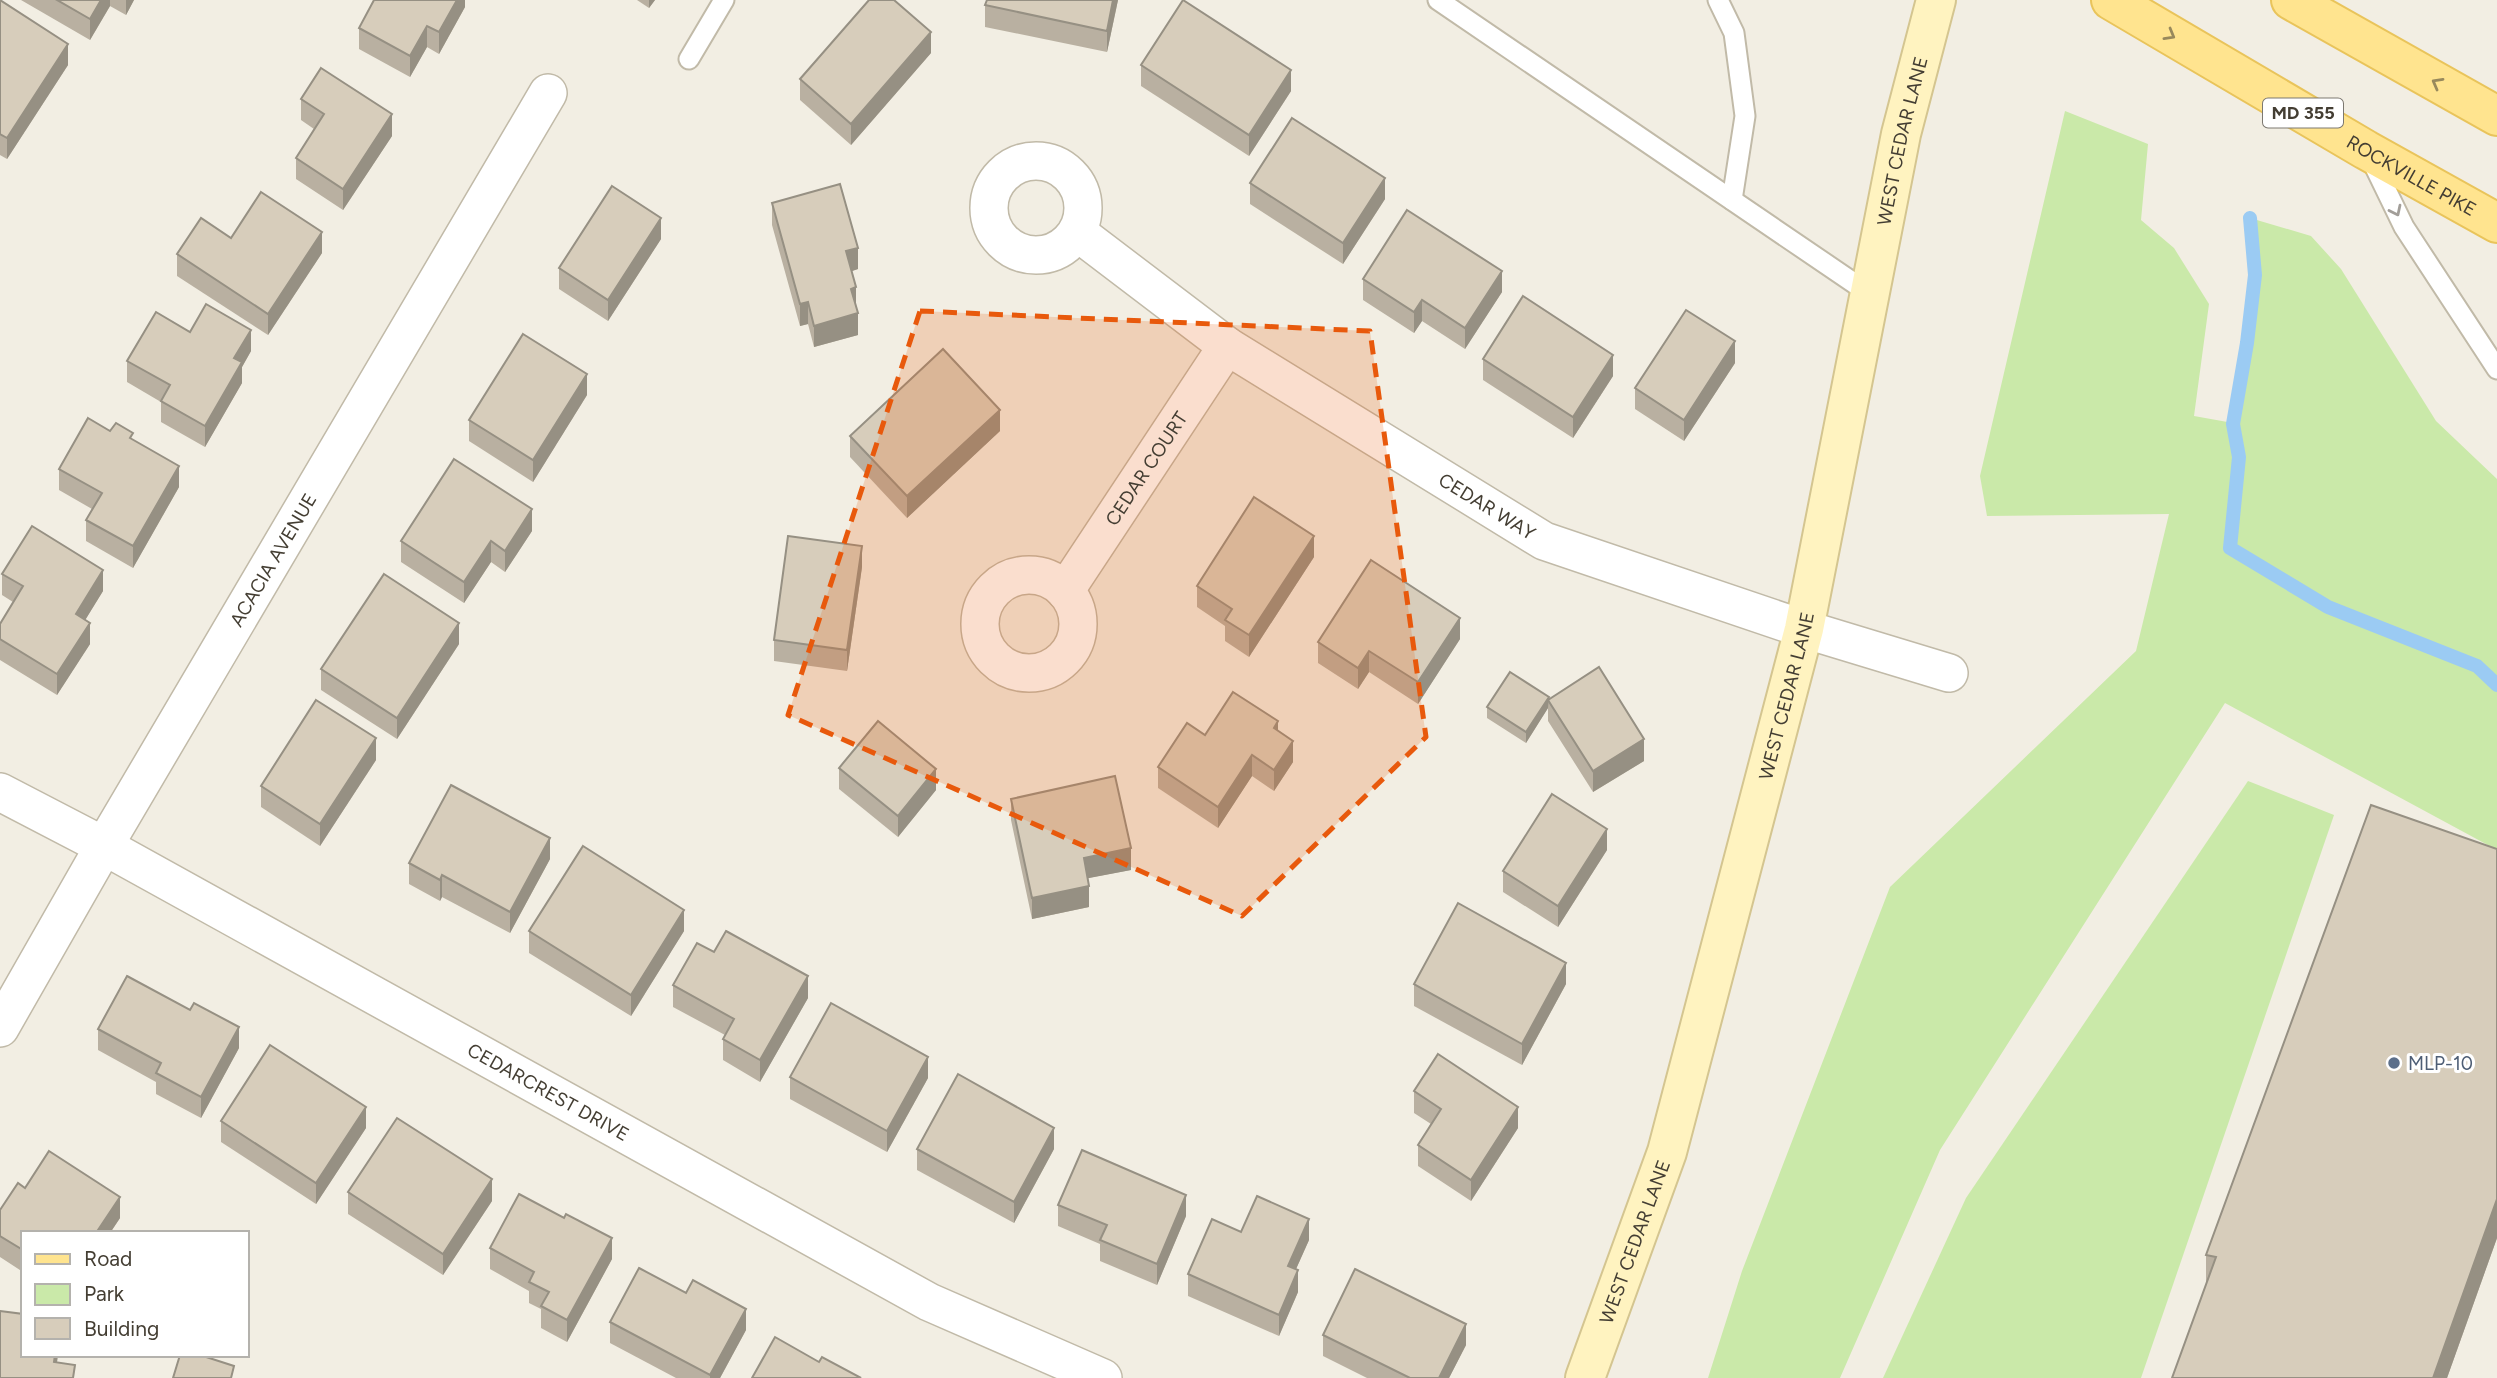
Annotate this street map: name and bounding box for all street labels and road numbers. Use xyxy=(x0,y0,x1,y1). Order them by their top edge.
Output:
street label: WEST CEDAR LANE xyxy=(1872,54,1933,227)
road number: MD 355 xyxy=(2263,98,2343,128)
street label: ROCKVILLE PIKE xyxy=(2342,130,2480,221)
street label: CEDAR COURT xyxy=(1101,407,1193,530)
street label: CEDAR WAY xyxy=(1434,468,1540,545)
street label: ACACIA AVENUE xyxy=(225,489,321,631)
street label: WEST CEDAR LANE xyxy=(1754,610,1819,782)
street label: CEDARCREST DRIVE xyxy=(463,1038,633,1146)
street label: WEST CEDAR LANE xyxy=(1595,1157,1675,1327)

